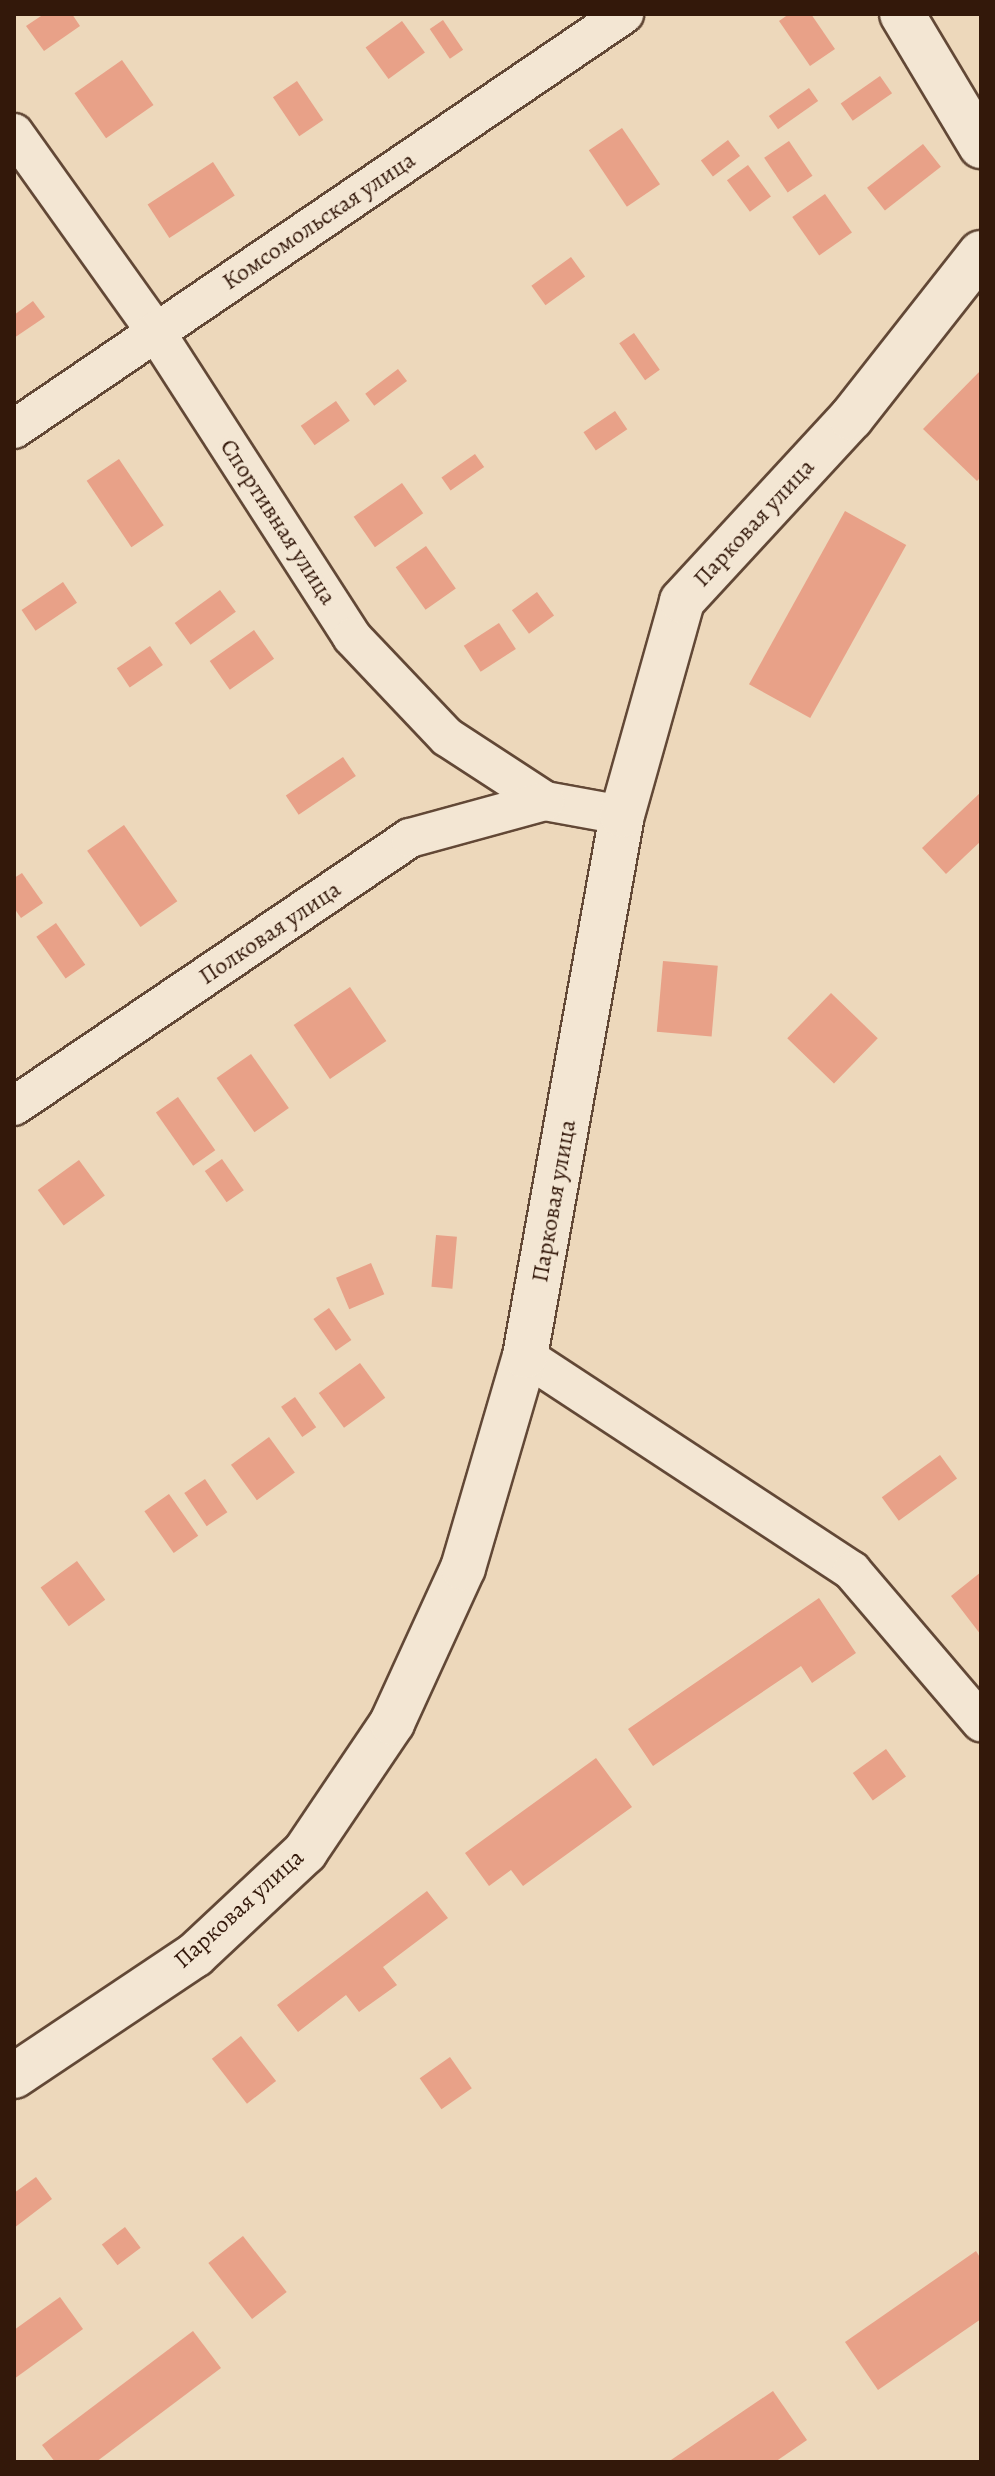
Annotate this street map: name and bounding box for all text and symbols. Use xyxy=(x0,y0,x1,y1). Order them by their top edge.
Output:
street label: Комсомольская улица xyxy=(217,146,421,296)
street label: Спортивная улица xyxy=(214,434,342,610)
street label: Парковая улица xyxy=(687,453,821,593)
street label: Полковая улица xyxy=(194,875,346,991)
street label: Парковая улица xyxy=(526,1118,582,1284)
street label: Парковая улица xyxy=(168,1843,310,1975)

